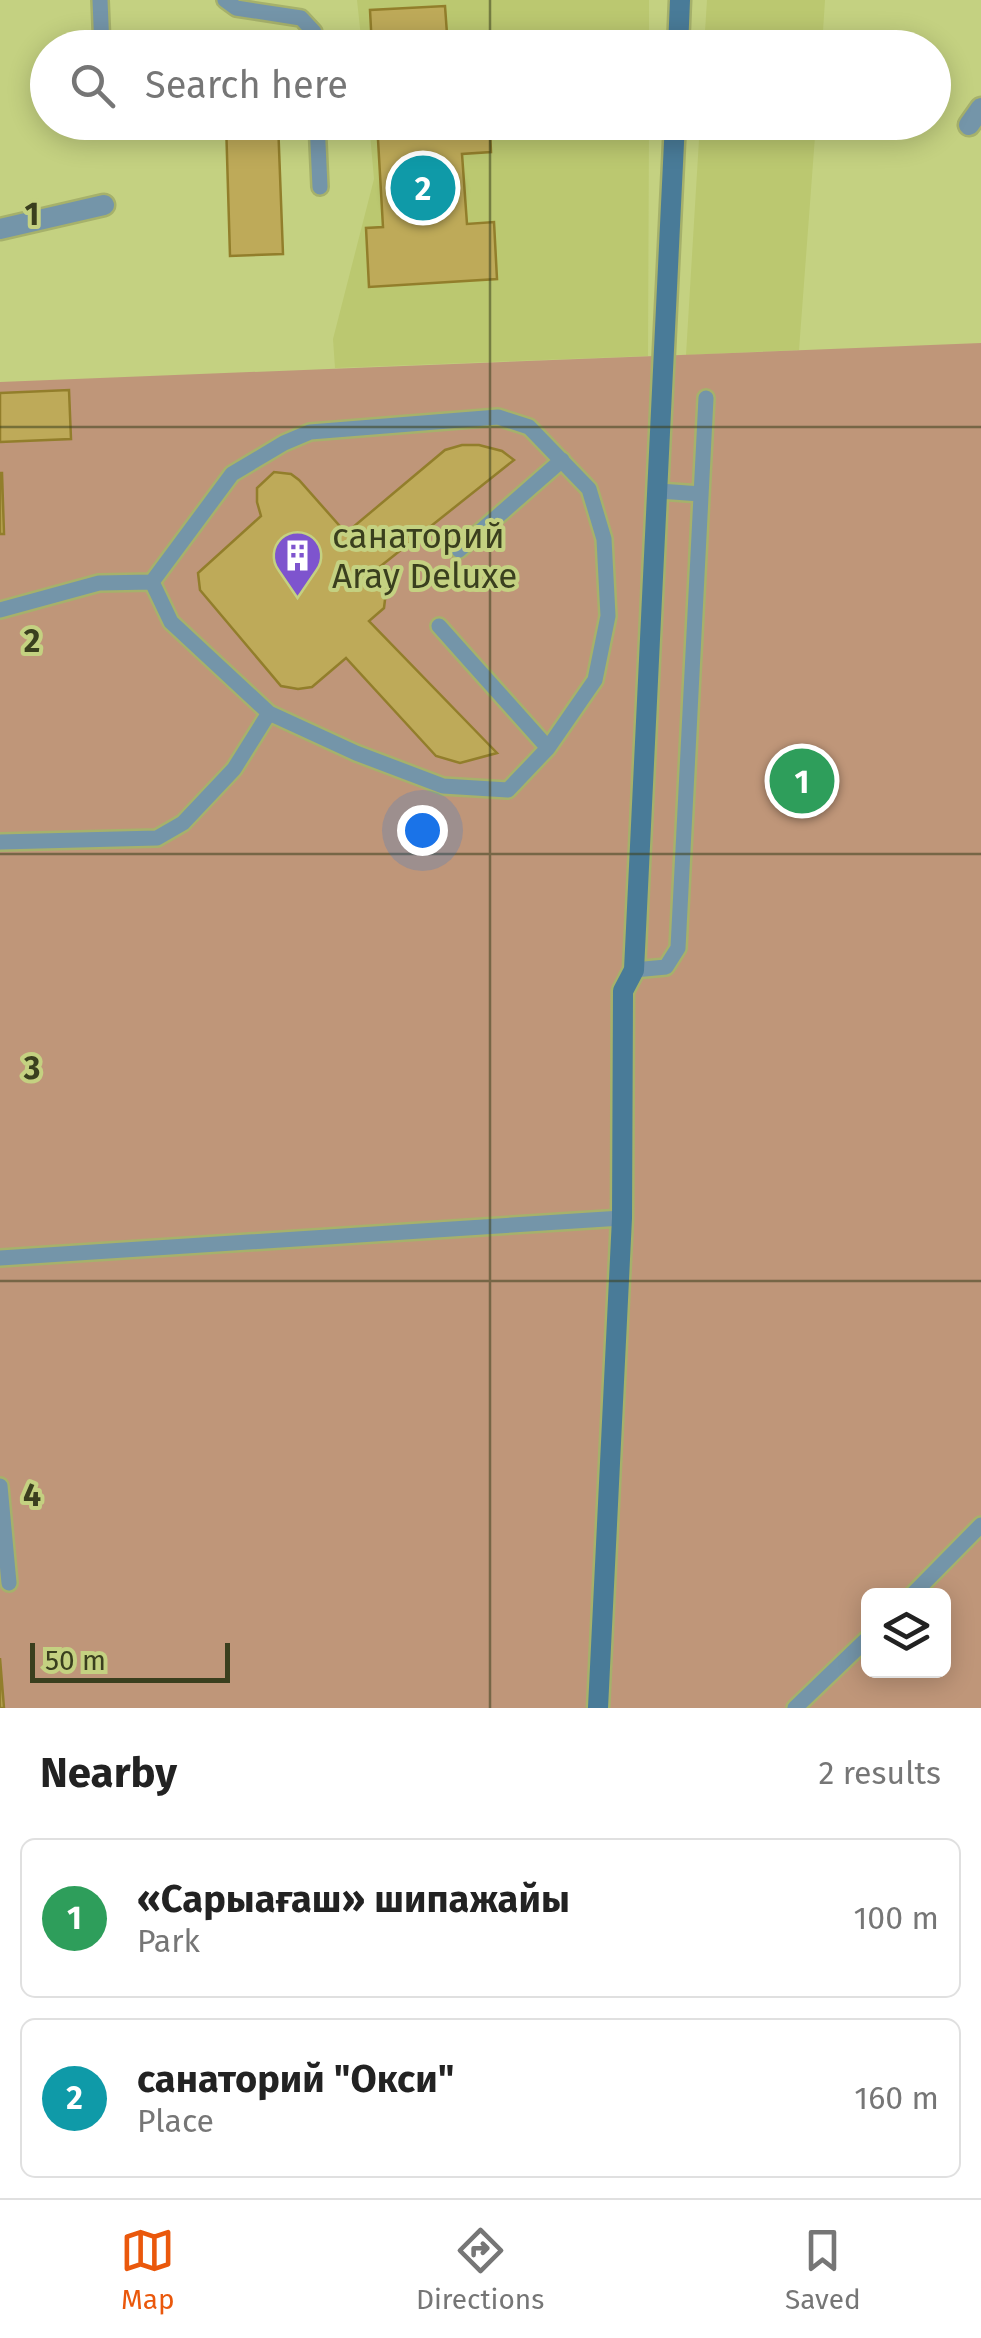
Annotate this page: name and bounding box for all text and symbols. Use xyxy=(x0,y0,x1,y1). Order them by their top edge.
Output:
search box xyxy=(30,30,951,140)
icon: search xyxy=(65,58,120,113)
text: Search here xyxy=(145,62,348,108)
pin: 2 xyxy=(390,150,456,226)
text: 1 xyxy=(25,195,39,233)
place label: санаторий Aray Deluxe xyxy=(332,515,517,597)
building icon: санаторий Aray Deluxe xyxy=(271,530,323,598)
text: 2 xyxy=(24,622,40,660)
pin: 1 xyxy=(770,744,834,818)
your location xyxy=(397,805,448,856)
text: 3 xyxy=(23,1049,40,1087)
text: 4 xyxy=(23,1476,41,1514)
map controls xyxy=(861,1588,951,1678)
button: layers xyxy=(861,1588,951,1678)
scale bar xyxy=(30,1638,230,1682)
text: 50 m xyxy=(45,1644,106,1677)
text: Nearby xyxy=(40,1748,177,1798)
text: 2 results xyxy=(818,1754,941,1792)
text: «Сарыағаш» шипажайы xyxy=(137,1876,570,1922)
text: 1 xyxy=(67,1899,82,1937)
text: 100 m xyxy=(854,1899,939,1937)
text: Park xyxy=(137,1922,200,1960)
text: санаторий "Окси" xyxy=(137,2056,454,2102)
text: 2 xyxy=(66,2079,83,2117)
text: 160 m xyxy=(854,2079,939,2117)
text: Place xyxy=(137,2102,214,2140)
tab: Map xyxy=(120,2223,175,2316)
tab: Directions xyxy=(416,2223,544,2316)
tab: Saved xyxy=(785,2223,861,2316)

